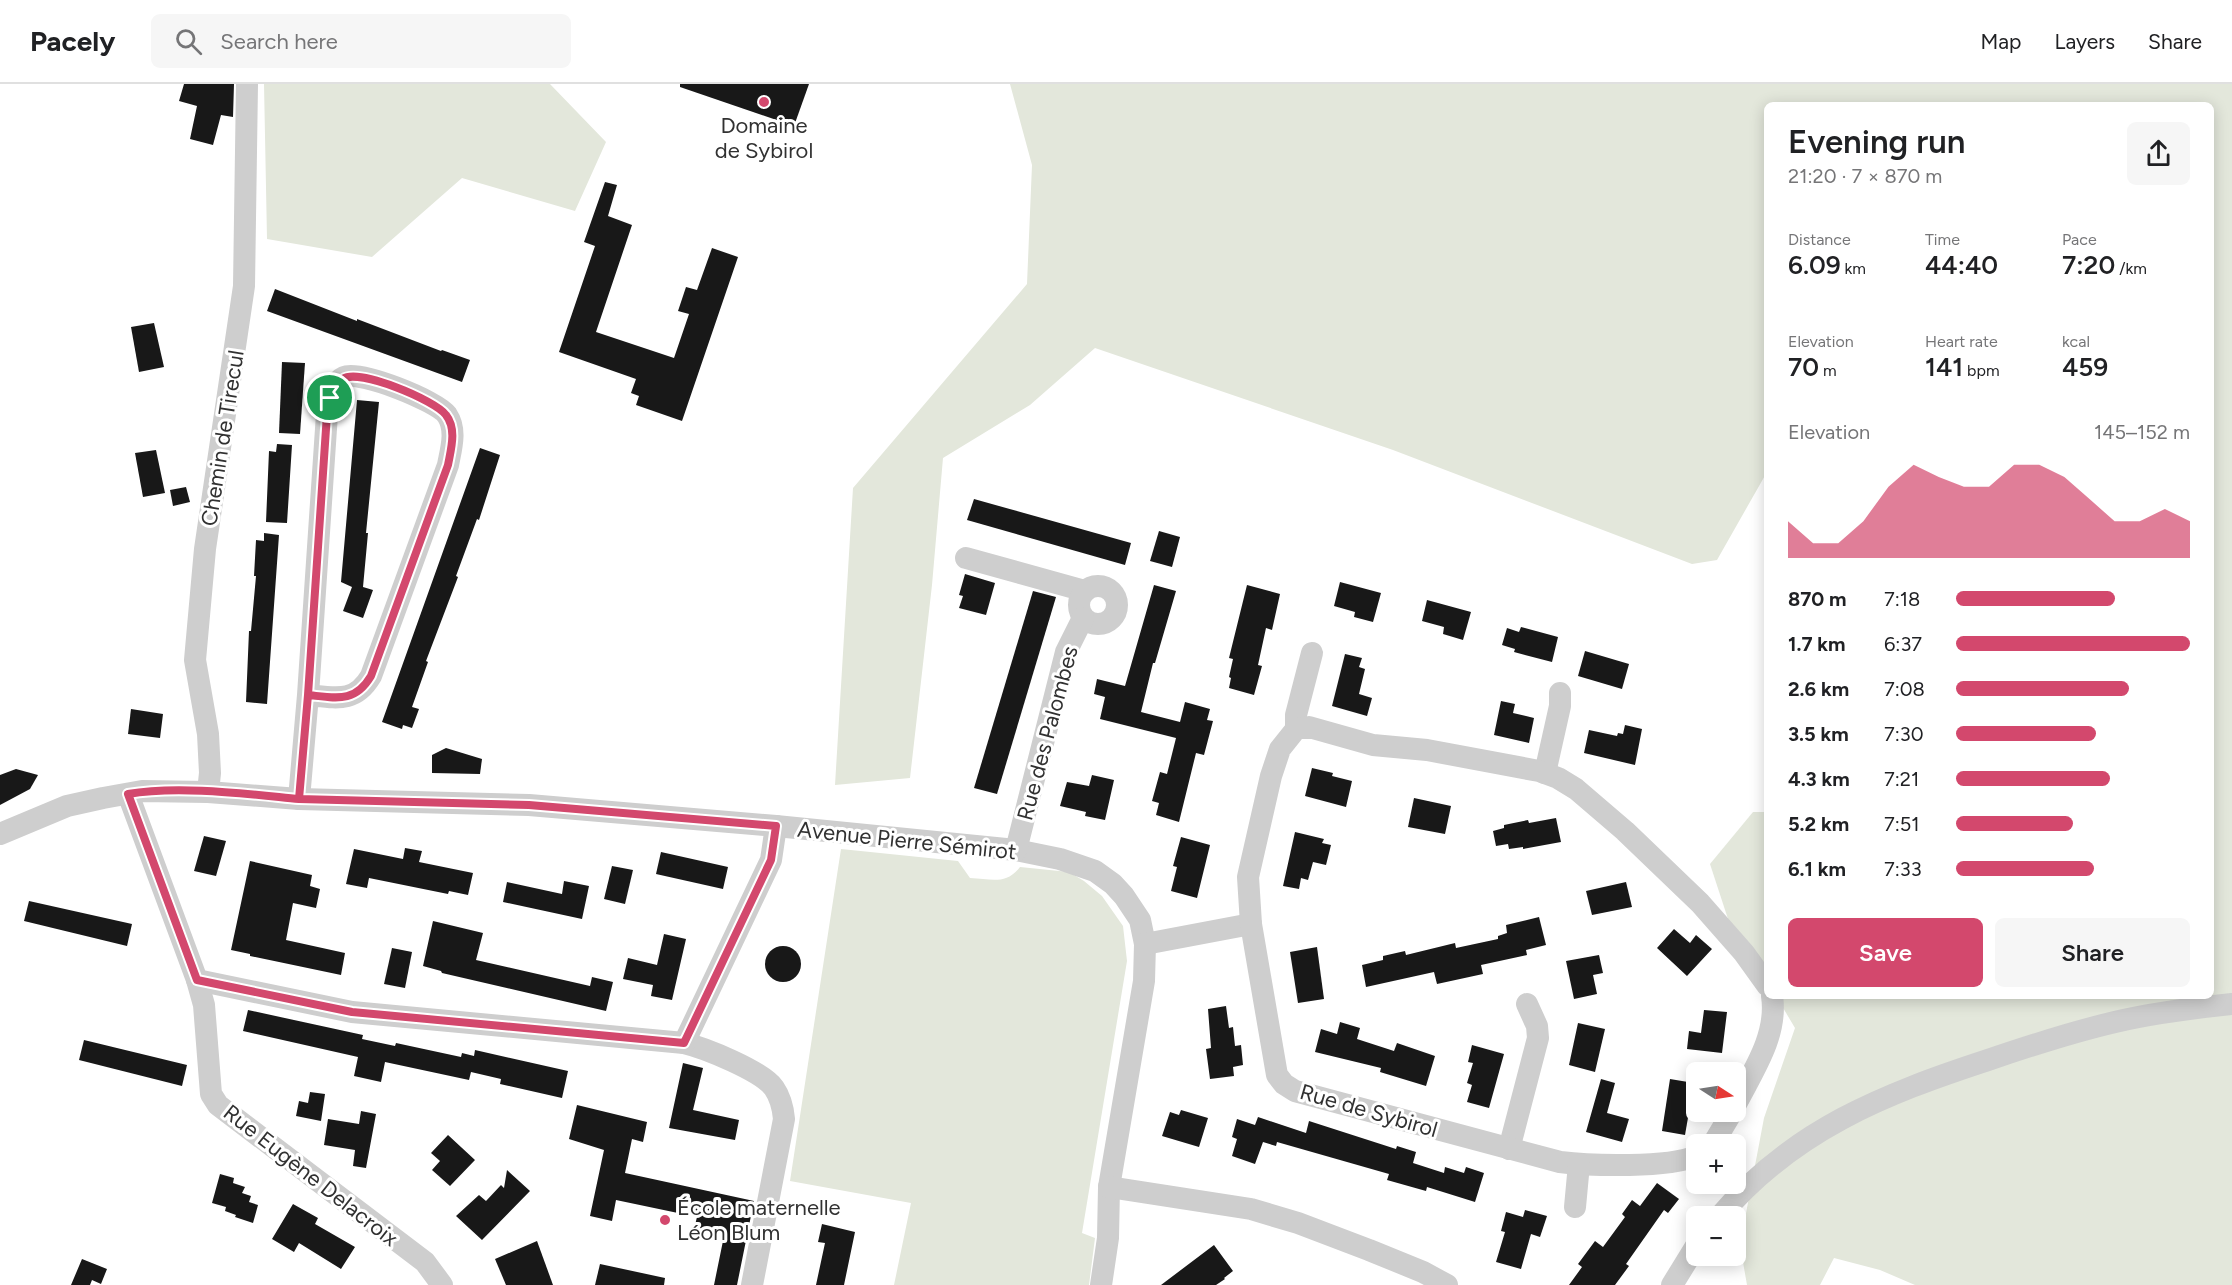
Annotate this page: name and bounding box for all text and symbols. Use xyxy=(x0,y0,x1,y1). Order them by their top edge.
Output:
search box xyxy=(151,14,571,68)
text: Pacely xyxy=(30,24,115,58)
icon: search xyxy=(172,25,205,58)
text: Search here xyxy=(220,28,338,55)
text: Map xyxy=(1981,29,2021,54)
text: Layers xyxy=(2054,29,2115,54)
text: Share xyxy=(2148,29,2202,54)
marker: Domaine de Sybirol xyxy=(757,95,771,109)
place label: Domaine de Sybirol xyxy=(715,112,813,164)
text: Evening run xyxy=(1788,122,1965,161)
button: share xyxy=(2127,122,2190,185)
text: 21:20 · 7 × 870 m xyxy=(1788,164,1942,188)
text: Distance xyxy=(1788,230,1851,249)
text: Time xyxy=(1925,230,1960,249)
text: Pace xyxy=(2062,230,2097,249)
text: 6.09 xyxy=(1788,249,1841,281)
text: 44:40 xyxy=(1925,249,1998,281)
text: 7:20 xyxy=(2062,249,2115,281)
text: km xyxy=(1841,259,1866,278)
text: /km xyxy=(2115,259,2147,278)
text: Elevation xyxy=(1788,332,1854,351)
text: Heart rate xyxy=(1925,332,1998,351)
text: kcal xyxy=(2062,332,2090,351)
street label: Chemin de Tirecul xyxy=(195,348,250,528)
text: 70 xyxy=(1788,351,1819,383)
text: 141 xyxy=(1925,351,1963,383)
text: 459 xyxy=(2062,351,2108,383)
text: m xyxy=(1819,361,1837,380)
text: bpm xyxy=(1963,361,2000,380)
pin xyxy=(304,372,355,423)
icon: arrive xyxy=(313,381,346,414)
text: Elevation xyxy=(1788,420,1870,444)
text: 145–152 m xyxy=(2094,420,2190,444)
text: 870 m xyxy=(1788,587,1847,611)
text: 7:18 xyxy=(1884,587,1920,611)
text: 1.7 km xyxy=(1788,632,1845,656)
text: 6:37 xyxy=(1884,632,1922,656)
street label: Rue des Palombes xyxy=(1011,643,1084,823)
text: 2.6 km xyxy=(1788,677,1849,701)
text: 7:08 xyxy=(1884,677,1925,701)
text: 3.5 km xyxy=(1788,722,1849,746)
text: 7:30 xyxy=(1884,722,1924,746)
text: 4.3 km xyxy=(1788,767,1850,791)
text: 7:21 xyxy=(1884,767,1919,791)
text: 5.2 km xyxy=(1788,812,1849,836)
text: 7:51 xyxy=(1884,812,1920,836)
street label: Avenue Pierre Sémirot xyxy=(796,816,1018,865)
text: 6.1 km xyxy=(1788,857,1846,881)
text: 7:33 xyxy=(1884,857,1922,881)
button: Save xyxy=(1788,918,1983,987)
button: Share xyxy=(1995,918,2190,987)
north arrow xyxy=(1686,1062,1746,1122)
map controls xyxy=(1686,1062,1746,1266)
street label: Rue de Sybirol xyxy=(1297,1078,1441,1143)
street label: Rue Eugène Delacroix xyxy=(218,1099,404,1252)
button: + xyxy=(1686,1134,1746,1194)
place label: École maternelle Léon Blum xyxy=(677,1194,841,1246)
button: − xyxy=(1686,1206,1746,1266)
marker: École maternelle Léon Blum xyxy=(658,1213,672,1227)

